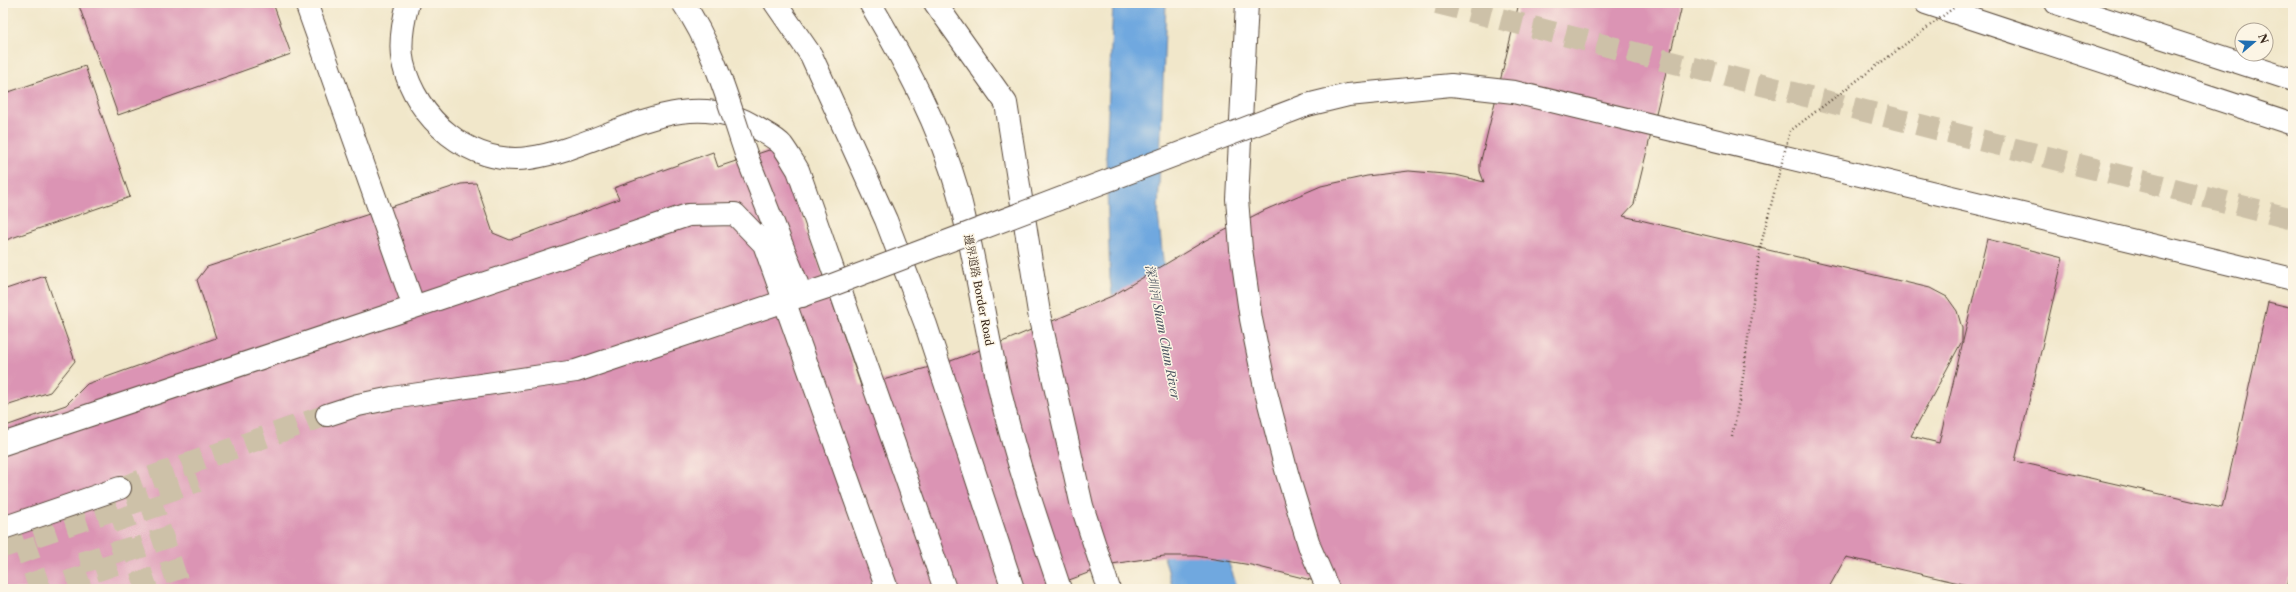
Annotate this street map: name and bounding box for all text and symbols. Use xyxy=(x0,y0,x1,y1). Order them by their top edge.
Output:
north arrow xyxy=(2234,22,2274,62)
text: N xyxy=(2255,32,2272,46)
street label: 邊界道路 Border Road xyxy=(961,233,997,347)
water label: 深圳河 Sham Chun River xyxy=(1143,263,1184,402)

